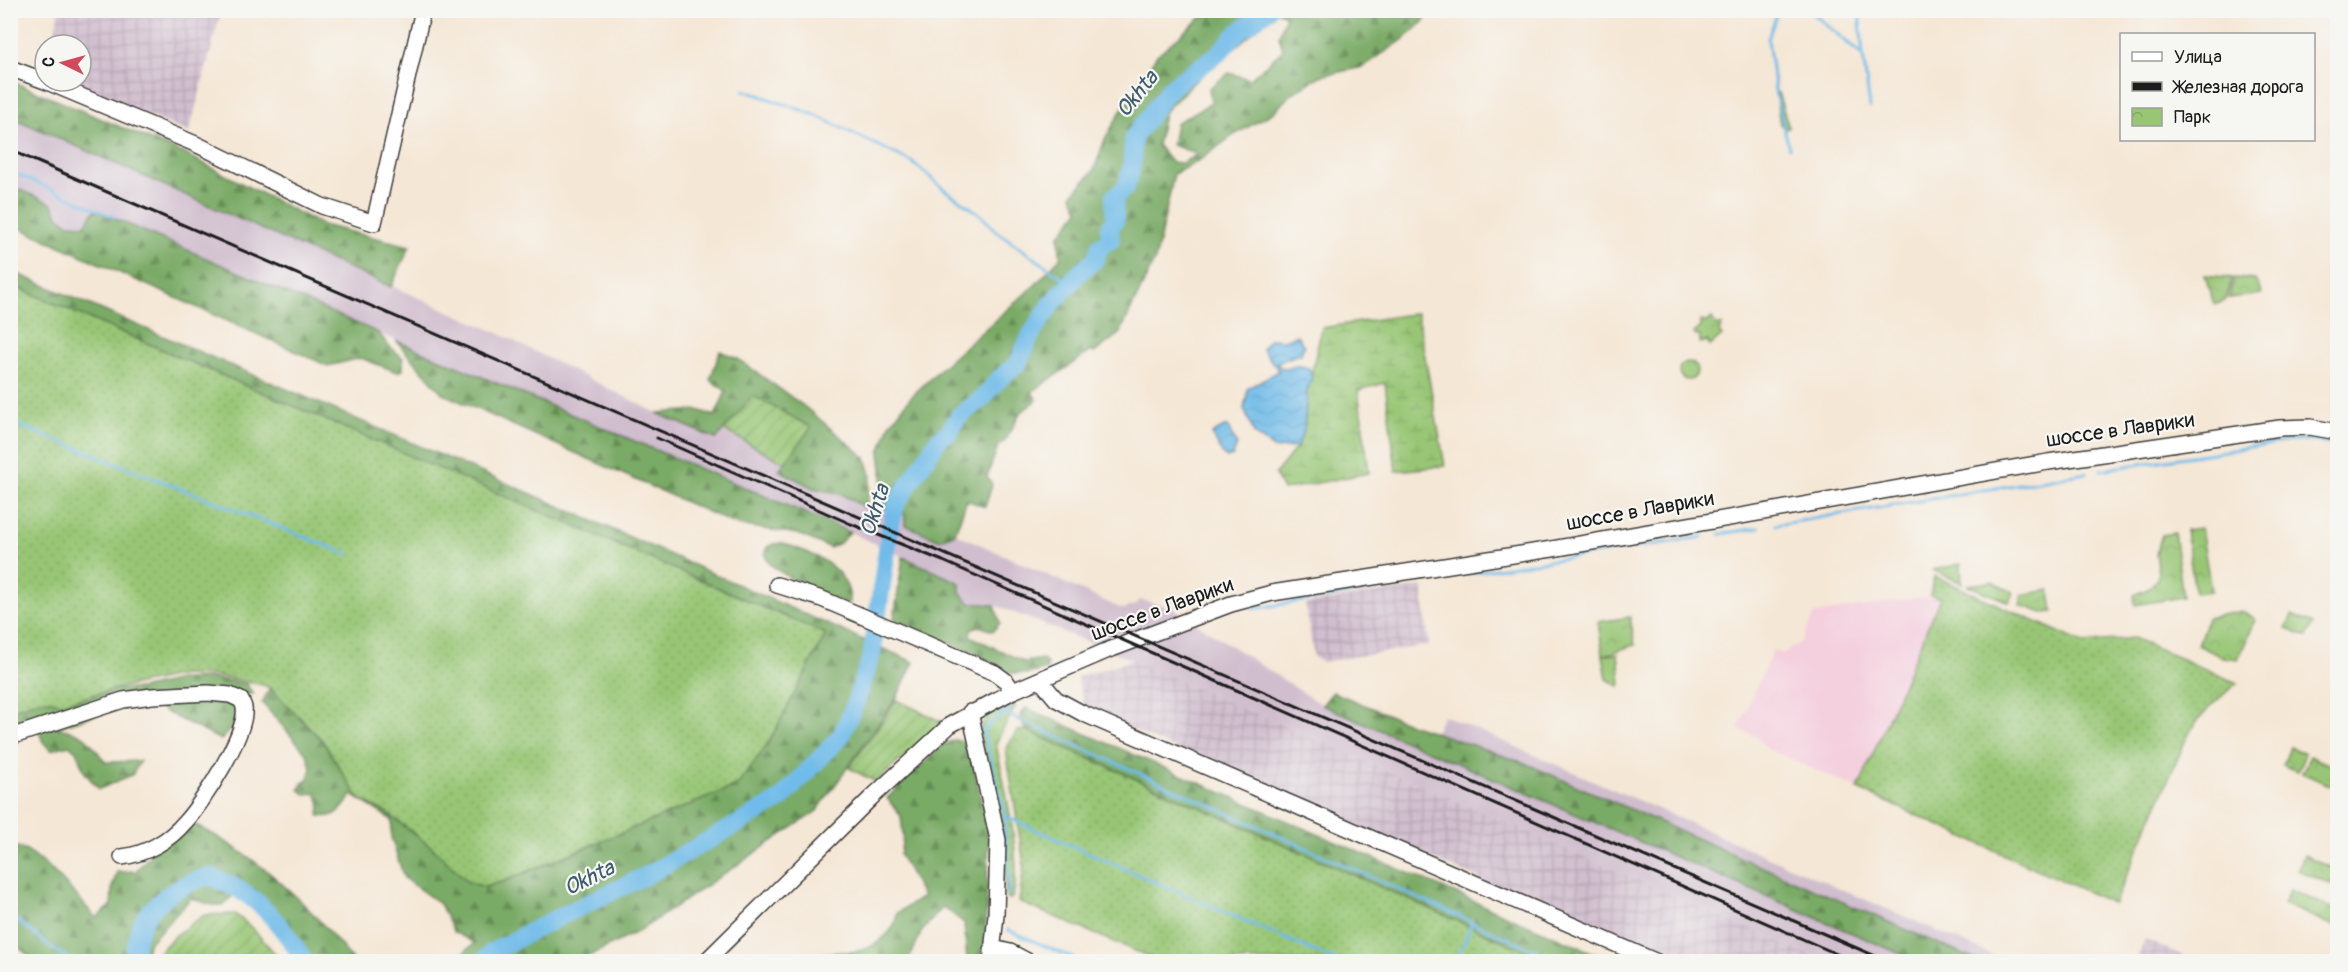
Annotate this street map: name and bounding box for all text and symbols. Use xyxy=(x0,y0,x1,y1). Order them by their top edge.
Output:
north arrow xyxy=(33,33,93,93)
legend xyxy=(2120,33,2315,141)
text: Улица xyxy=(2174,46,2222,69)
text: С xyxy=(39,56,59,68)
water label: Okhta xyxy=(1110,63,1166,123)
text: Железная дорога xyxy=(2171,76,2304,99)
text: Парк xyxy=(2174,106,2211,129)
street label: шоссе в Лаврики xyxy=(2044,406,2196,454)
water label: Okhta xyxy=(854,479,897,539)
street label: шоссе в Лаврики xyxy=(1564,485,1716,537)
street label: шоссе в Лаврики xyxy=(1087,571,1237,647)
water label: Okhta xyxy=(559,853,620,902)

